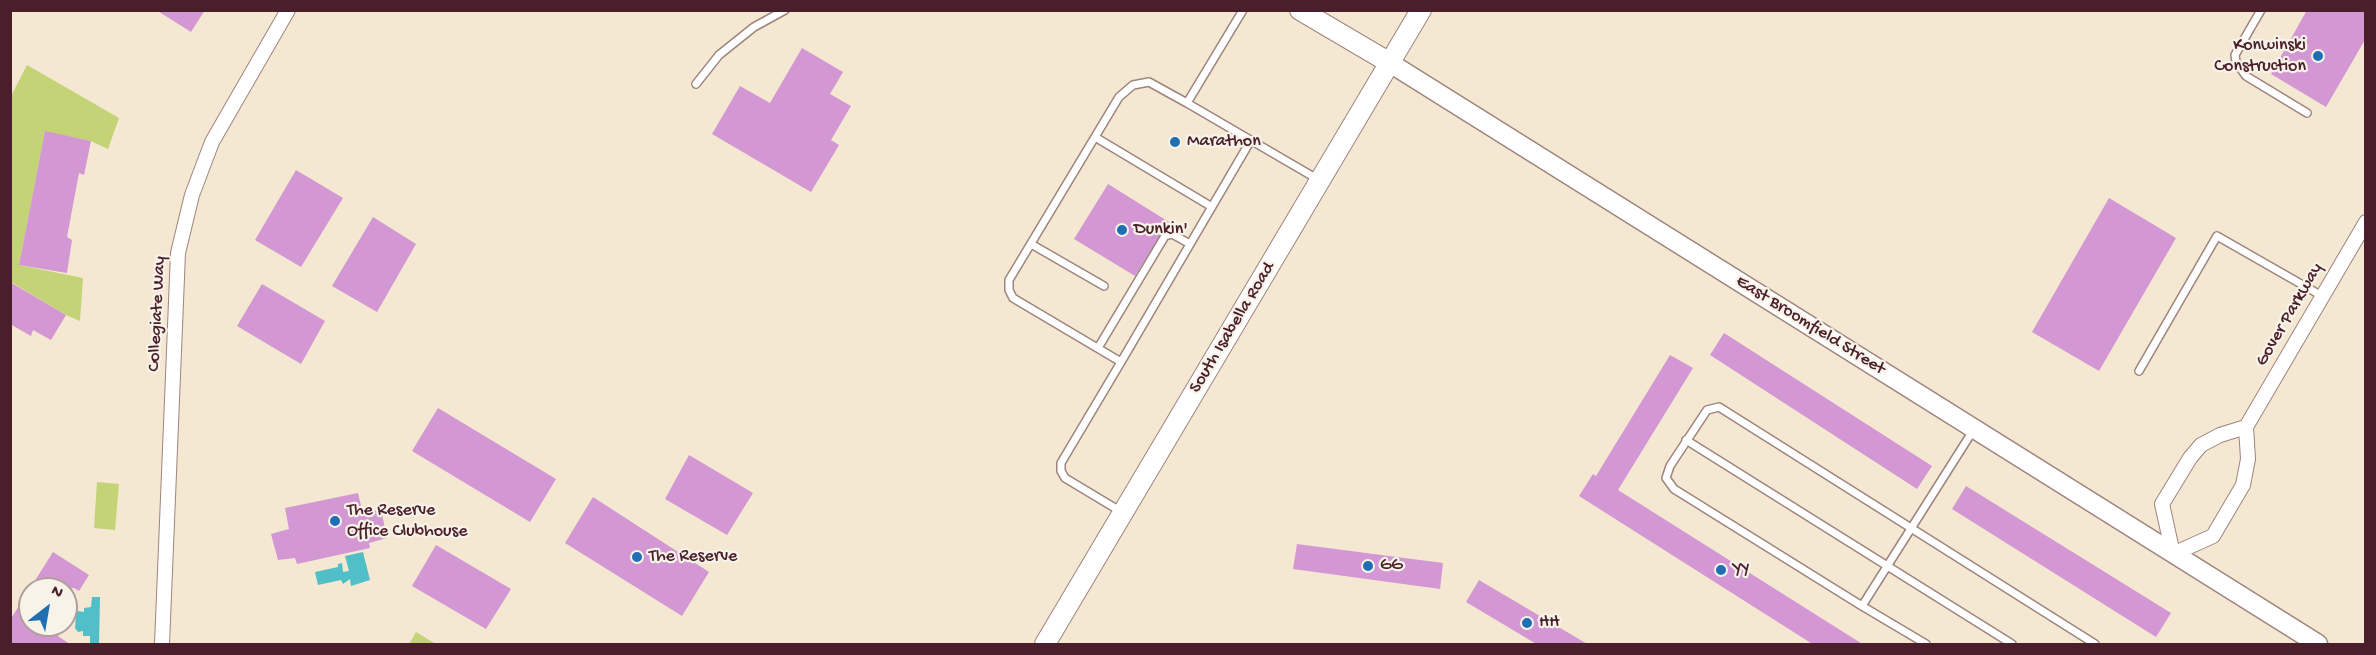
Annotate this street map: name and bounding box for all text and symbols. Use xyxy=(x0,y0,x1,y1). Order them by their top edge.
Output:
place label: Konwinski Construction xyxy=(2214,35,2306,78)
marker: Konwinski Construction xyxy=(2311,49,2325,63)
place label: Marathon xyxy=(1187,131,1261,153)
marker: Marathon xyxy=(1168,135,1182,149)
place label: Dunkin' xyxy=(1134,219,1188,241)
marker: Dunkin' xyxy=(1115,223,1129,237)
street label: Collegiate Way xyxy=(144,256,172,372)
street label: South Isabella Road xyxy=(1185,259,1281,397)
street label: Gover Parkway xyxy=(2252,260,2328,370)
street label: East Broomfield Street xyxy=(1731,271,1889,381)
place label: The Reserve Office Clubhouse xyxy=(347,500,467,542)
marker: The Reserve Office Clubhouse xyxy=(328,514,342,528)
place label: The Reserve xyxy=(649,546,737,568)
marker: The Reserve xyxy=(630,550,644,564)
place label: GG xyxy=(1380,555,1403,577)
marker: GG xyxy=(1361,559,1375,573)
place label: YY xyxy=(1733,559,1750,581)
marker: YY xyxy=(1714,563,1728,577)
north arrow xyxy=(18,577,78,637)
text: N xyxy=(47,582,66,604)
place label: HH xyxy=(1539,612,1560,634)
marker: HH xyxy=(1520,616,1534,630)

